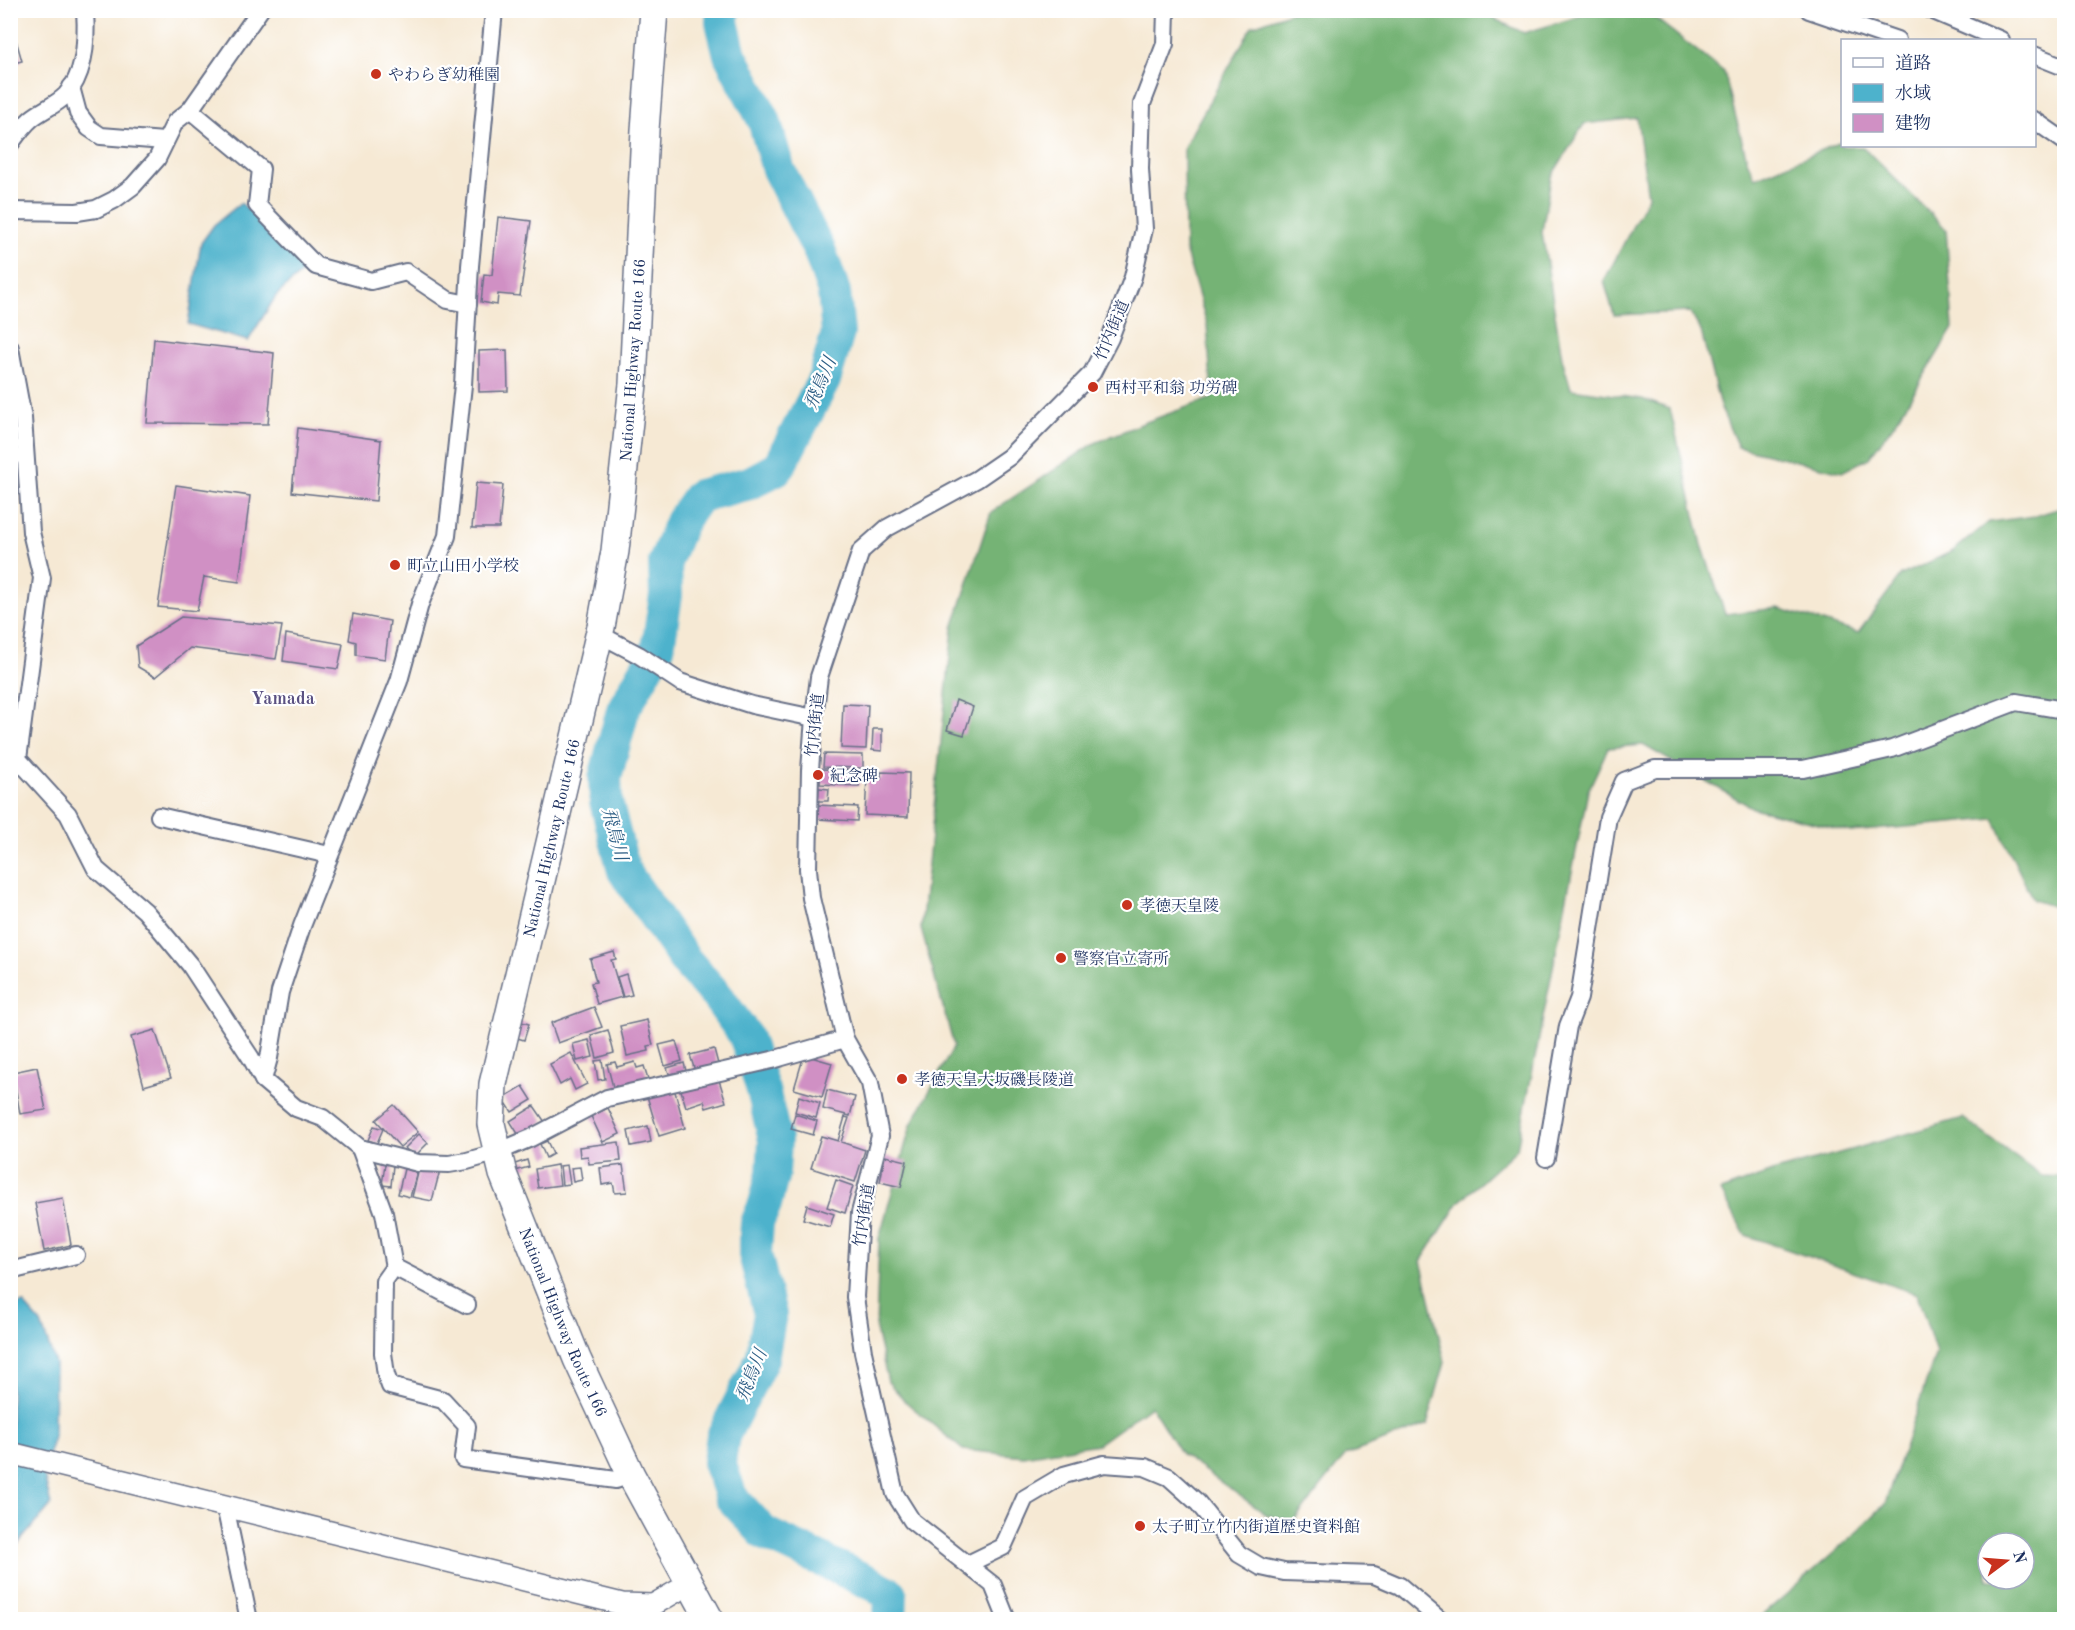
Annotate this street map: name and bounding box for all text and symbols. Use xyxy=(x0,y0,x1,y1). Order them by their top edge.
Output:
legend xyxy=(1841,39,2036,147)
text: 道路 xyxy=(1895,53,1931,73)
place label: やわらぎ幼稚園 xyxy=(388,66,500,84)
marker: やわらぎ幼稚園 xyxy=(369,67,383,81)
text: 水域 xyxy=(1895,83,1931,103)
text: 建物 xyxy=(1895,113,1931,133)
street label: National Highway Route 166 xyxy=(619,258,649,462)
street label: 竹内街道 xyxy=(1091,297,1133,363)
water label: 飛鳥川 xyxy=(800,352,841,412)
place label: 西村平和翁 功労碑 xyxy=(1105,379,1237,397)
marker: 西村平和翁 功労碑 xyxy=(1086,380,1100,394)
place label: 町立山田小学校 xyxy=(407,557,519,575)
marker: 町立山田小学校 xyxy=(388,558,402,572)
district label: Yamada xyxy=(251,690,315,708)
street label: 竹内街道 xyxy=(803,692,827,758)
street label: National Highway Route 166 xyxy=(522,738,584,939)
place label: 紀念碑 xyxy=(830,767,878,785)
marker: 紀念碑 xyxy=(811,768,825,782)
water label: 飛鳥川 xyxy=(598,805,632,865)
place label: 孝徳天皇陵 xyxy=(1139,897,1219,915)
marker: 孝徳天皇陵 xyxy=(1120,898,1134,912)
place label: 警察官立寄所 xyxy=(1073,950,1169,968)
marker: 警察官立寄所 xyxy=(1054,951,1068,965)
place label: 孝徳天皇大坂磯長陵道 xyxy=(914,1071,1074,1089)
marker: 孝徳天皇大坂磯長陵道 xyxy=(895,1072,909,1086)
street label: 竹内街道 xyxy=(850,1182,878,1248)
street label: National Highway Route 166 xyxy=(515,1226,609,1420)
water label: 飛鳥川 xyxy=(732,1344,771,1404)
place label: 太子町立竹内街道歴史資料館 xyxy=(1152,1518,1360,1536)
marker: 太子町立竹内街道歴史資料館 xyxy=(1133,1519,1147,1533)
north arrow xyxy=(1976,1531,2036,1591)
text: N xyxy=(2009,1549,2028,1566)

